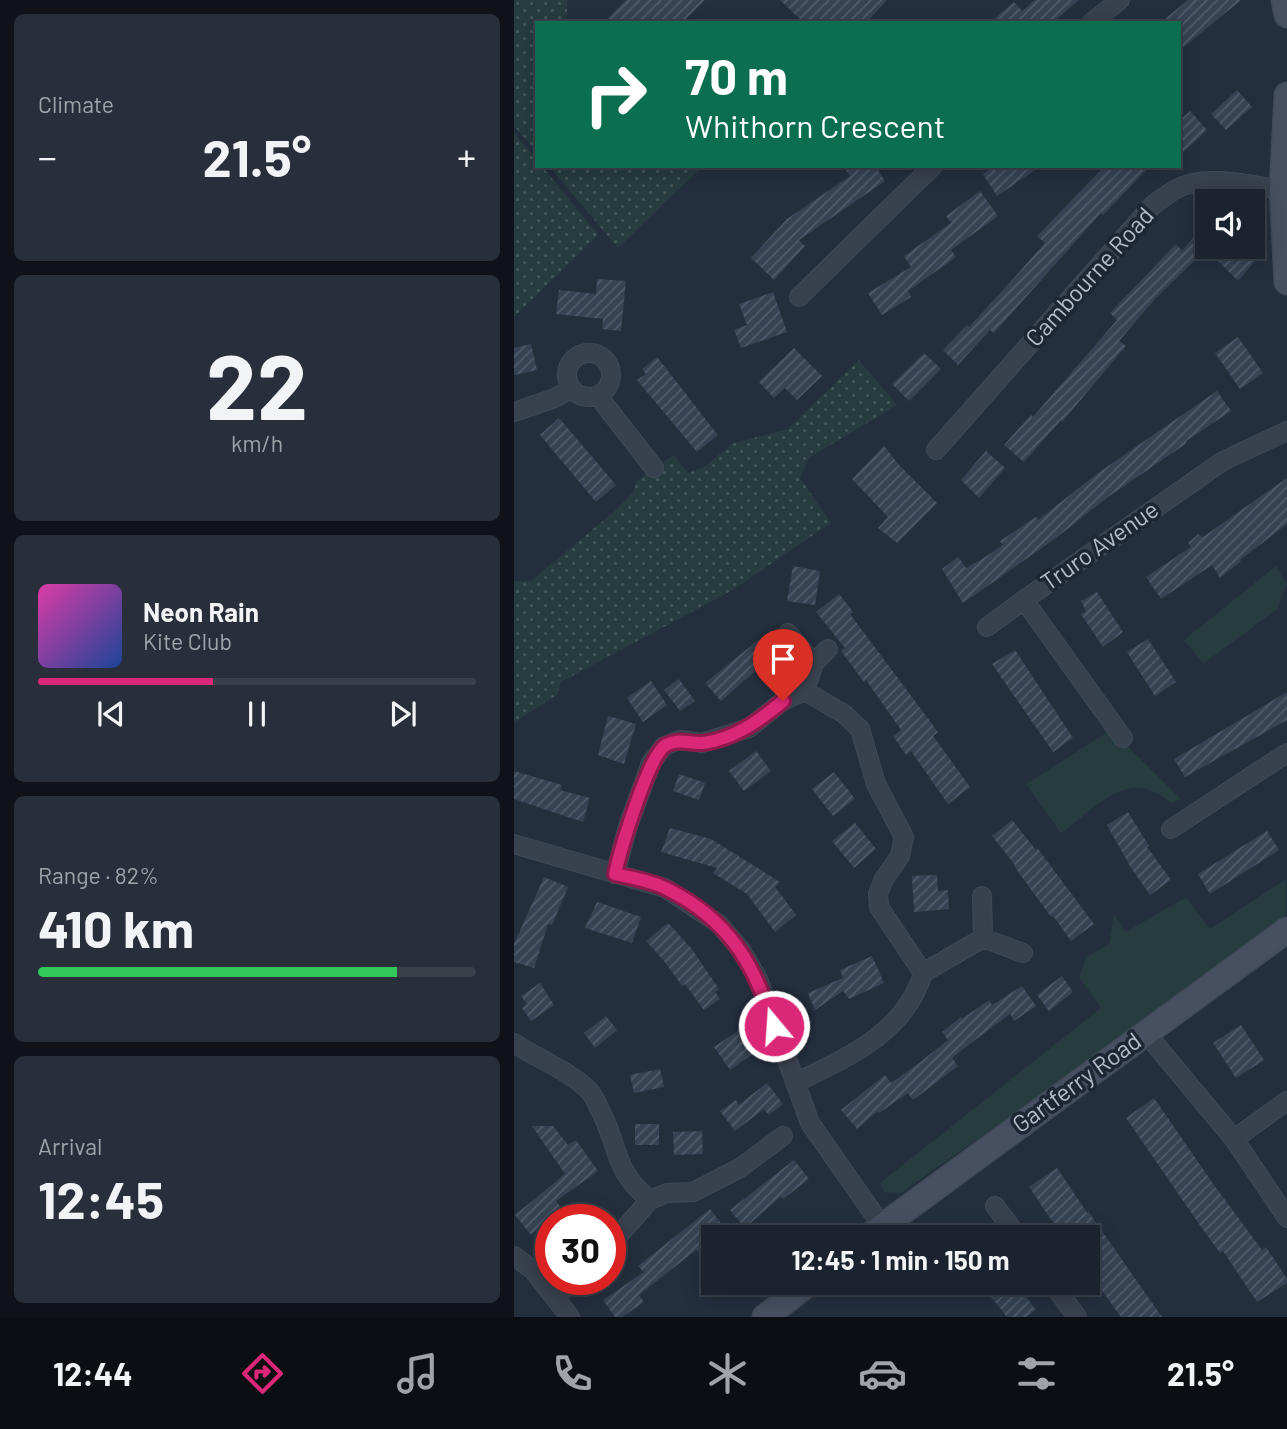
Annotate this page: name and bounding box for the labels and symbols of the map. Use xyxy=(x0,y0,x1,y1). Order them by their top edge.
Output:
street label: Cambourne Road xyxy=(1019,200,1159,352)
street label: Truro Avenue xyxy=(1035,494,1163,596)
pin xyxy=(753,629,813,701)
position arrow xyxy=(737,989,811,1063)
street label: Gartferry Road xyxy=(1006,1025,1146,1138)
speed limit sign: 30 xyxy=(535,1204,626,1295)

